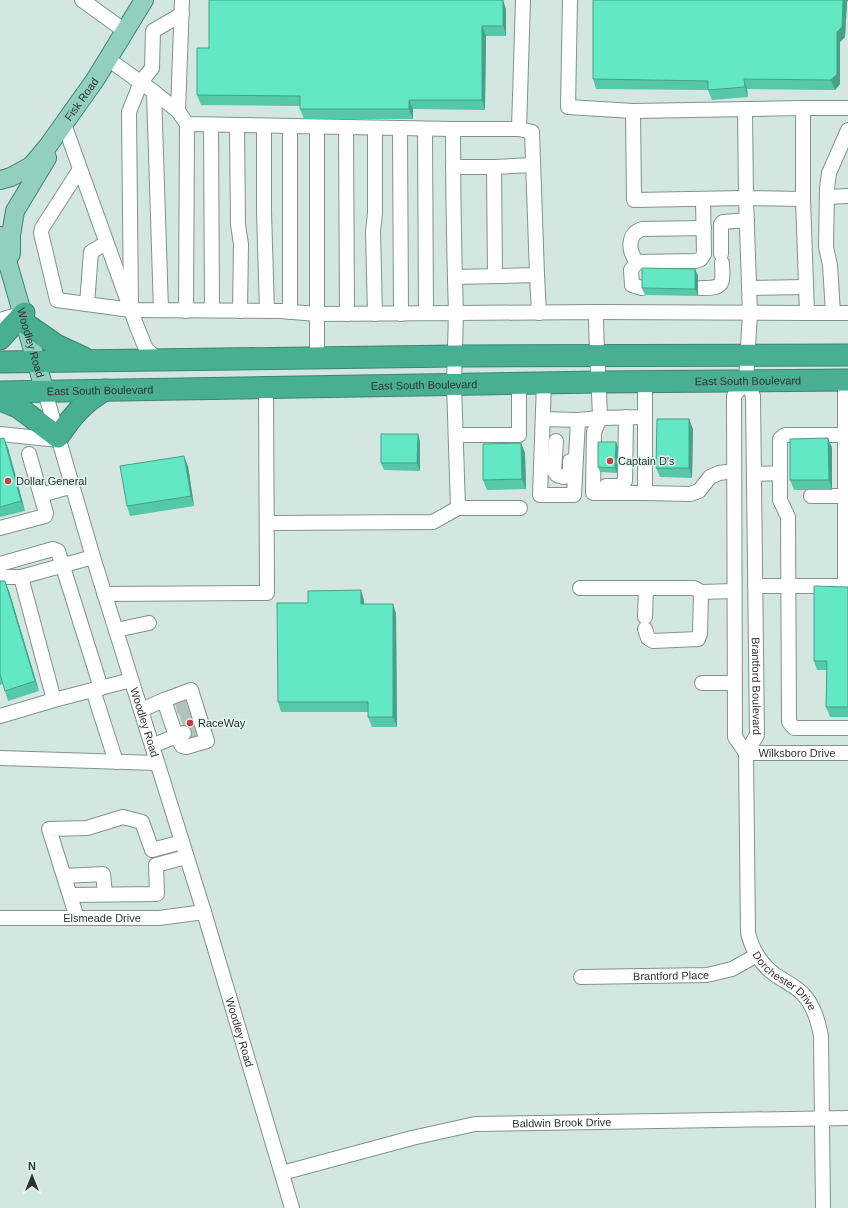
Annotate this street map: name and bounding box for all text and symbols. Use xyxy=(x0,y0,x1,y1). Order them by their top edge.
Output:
street label: Fisk Road xyxy=(62,75,101,123)
street label: Woodley Road xyxy=(15,306,47,379)
street label: East South Boulevard xyxy=(695,374,801,387)
street label: East South Boulevard xyxy=(371,378,477,392)
street label: East South Boulevard xyxy=(47,383,153,397)
place label: Captain D's xyxy=(618,455,675,467)
marker: Captain D's xyxy=(605,456,615,466)
place label: Dollar General xyxy=(16,475,87,487)
marker: Dollar General xyxy=(3,476,13,486)
street label: Brantford Boulevard xyxy=(750,637,763,735)
street label: Woodley Road xyxy=(128,686,161,758)
place label: RaceWay xyxy=(198,717,246,729)
marker: RaceWay xyxy=(185,718,195,728)
street label: Wilksboro Drive xyxy=(758,747,836,759)
street label: Elsmeade Drive xyxy=(63,912,141,924)
street label: Dorchester Drive xyxy=(750,949,819,1012)
street label: Brantford Place xyxy=(633,969,709,982)
street label: Woodley Road xyxy=(224,996,256,1068)
street label: Baldwin Brook Drive xyxy=(512,1116,611,1129)
north arrow xyxy=(12,1156,52,1196)
text: N xyxy=(28,1160,36,1172)

